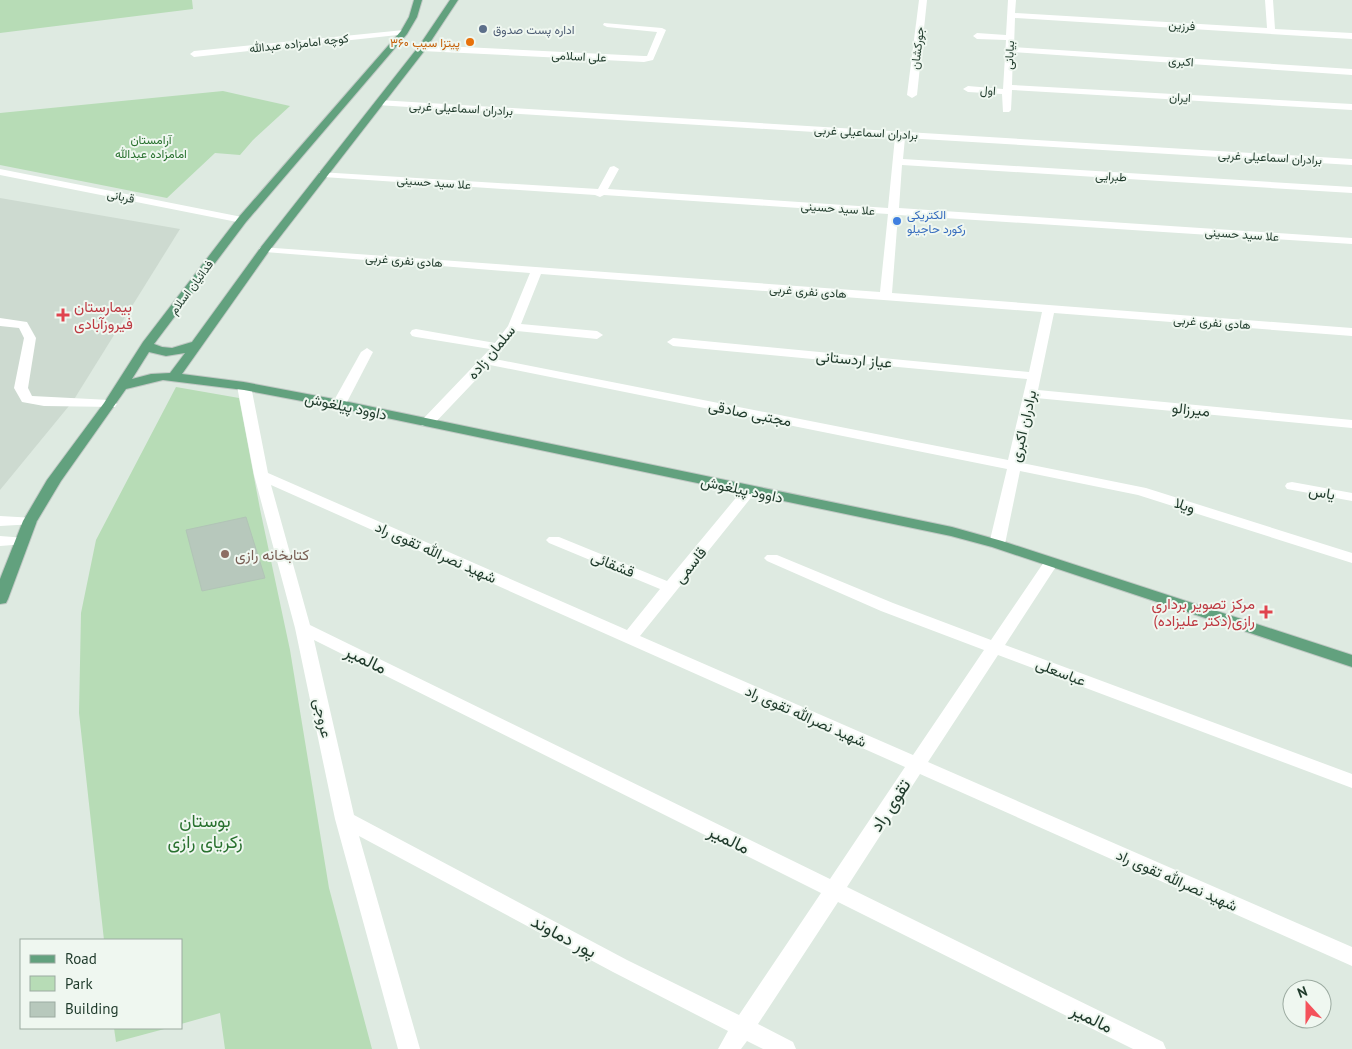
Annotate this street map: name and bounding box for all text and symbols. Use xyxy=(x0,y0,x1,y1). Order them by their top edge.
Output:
street label: فرزین xyxy=(1168,17,1196,34)
place label: اداره پست صدوق xyxy=(493,22,575,38)
marker: اداره پست صدوق xyxy=(477,23,489,35)
street label: جورکشان xyxy=(907,26,928,70)
street label: کوچه امامزاده عبدالله xyxy=(249,30,350,57)
place label: پیتزا سیب ۳۶۰ xyxy=(390,35,460,51)
marker: پیتزا سیب ۳۶۰ xyxy=(464,36,476,48)
street label: بیابانی xyxy=(1001,40,1018,70)
street label: علی اسلامی xyxy=(551,47,607,66)
street label: اکبری xyxy=(1168,53,1194,70)
street label: اول xyxy=(980,82,996,99)
street label: ایران xyxy=(1169,89,1191,106)
street label: برادران اسماعیلی غربی xyxy=(409,98,513,119)
street label: برادران اسماعیلی غربی xyxy=(814,122,918,143)
park label: آرامستان امامزاده عبدالله xyxy=(115,132,187,162)
street label: برادران اسماعیلی غربی xyxy=(1218,147,1322,168)
street label: طبرایی xyxy=(1095,168,1127,185)
street label: علا سید حسینی xyxy=(396,172,472,193)
street label: قربانی xyxy=(106,186,136,207)
street label: علا سید حسینی xyxy=(800,198,876,219)
place label: الکتریکی رکورد حاجیلو xyxy=(907,207,966,237)
marker: الکتریکی رکورد حاجیلو xyxy=(891,215,903,227)
street label: علا سید حسینی xyxy=(1204,224,1280,245)
street label: هادی نفری غربی xyxy=(365,250,443,271)
street label: فدائیان اسلام xyxy=(166,257,217,318)
street label: هادی نفری غربی xyxy=(769,281,847,302)
place label: بیمارستان فیروزآبادی xyxy=(74,297,133,334)
marker: بیمارستان فیروزآبادی xyxy=(56,308,70,322)
street label: هادی نفری غربی xyxy=(1173,312,1251,333)
street label: سلمان زاده xyxy=(463,321,519,383)
street label: عیاز اردستانی xyxy=(815,346,893,373)
street label: داوود پیلغوش xyxy=(303,388,389,425)
street label: برادران اکبری xyxy=(1005,388,1041,464)
street label: مجتبی صادقی xyxy=(707,396,793,431)
street label: میرزالو xyxy=(1171,398,1211,420)
street label: داوود پیلغوش xyxy=(699,471,785,508)
street label: یاس xyxy=(1307,480,1337,505)
street label: ویلا xyxy=(1172,493,1198,517)
street label: شهید نصرالله تقوی راد xyxy=(372,517,500,588)
street label: قاسمی xyxy=(670,543,711,588)
place label: کتابخانه رازی xyxy=(235,545,310,565)
street label: قشقائی xyxy=(588,547,638,582)
marker: کتابخانه رازی xyxy=(219,548,231,560)
place label: مرکز تصویر برداری رازی(دکتر علیزاده) xyxy=(1152,594,1255,631)
marker: مرکز تصویر برداری رازی(دکتر علیزاده) xyxy=(1259,605,1273,619)
street label: مالمیر xyxy=(340,639,391,679)
street label: عباسعلی xyxy=(1033,654,1089,691)
street label: شهید نصرالله تقوی راد xyxy=(742,681,870,752)
street label: عروجی xyxy=(309,697,336,740)
street label: تقوی راد xyxy=(865,774,915,836)
park label: بوستان زکریای رازی xyxy=(167,809,243,853)
street label: مالمیر xyxy=(703,819,754,859)
street label: شهید نصرالله تقوی راد xyxy=(1113,845,1241,916)
street label: پور دماوند xyxy=(527,909,601,964)
legend xyxy=(20,939,182,1029)
text: Road xyxy=(65,949,97,968)
text: Park xyxy=(65,974,93,993)
north arrow xyxy=(1282,979,1332,1029)
text: N xyxy=(1295,982,1310,1002)
street label: مالمیر xyxy=(1066,998,1117,1038)
text: Building xyxy=(65,999,119,1018)

